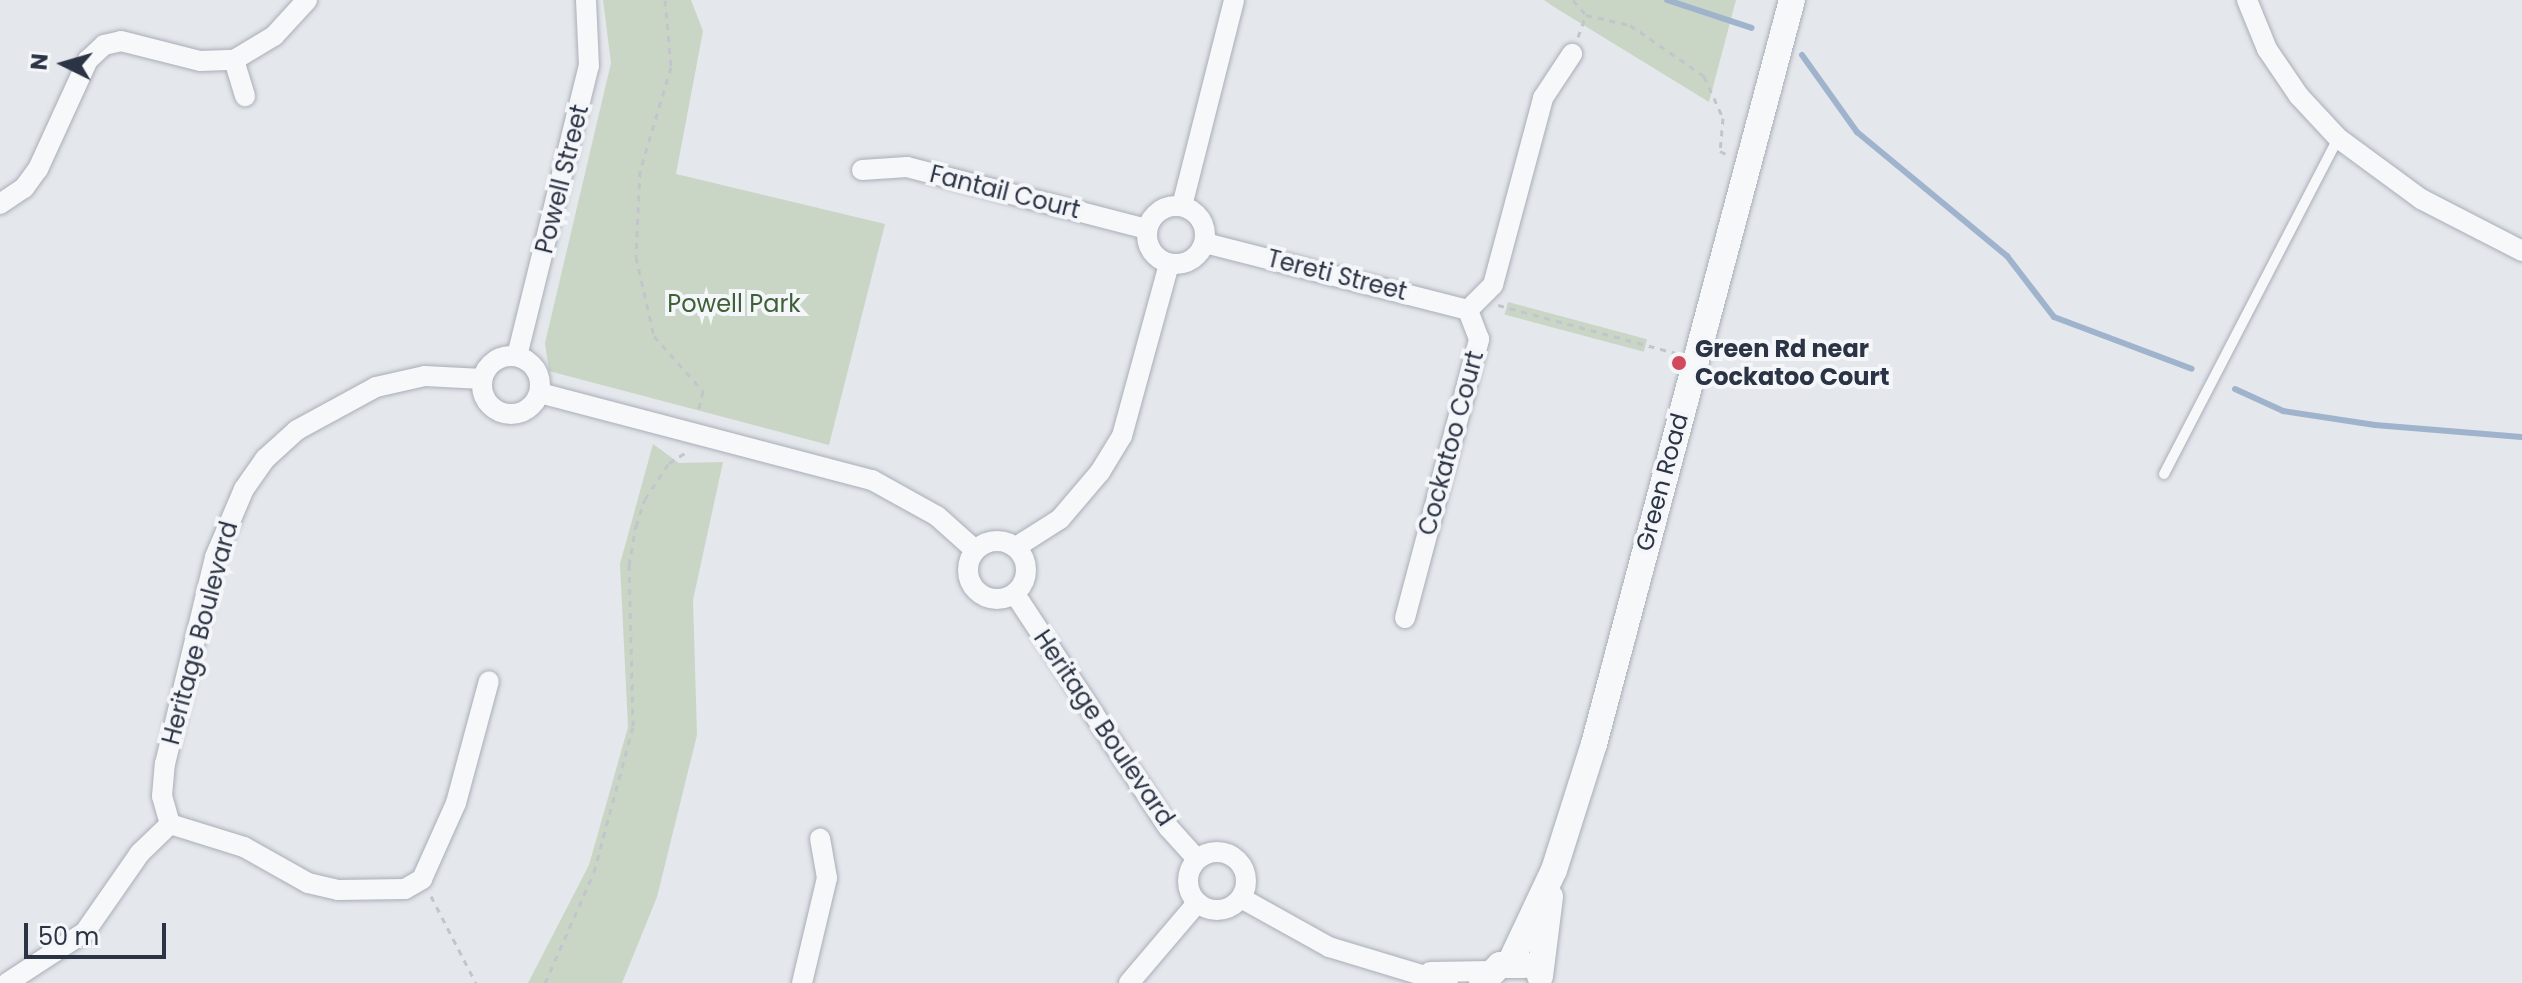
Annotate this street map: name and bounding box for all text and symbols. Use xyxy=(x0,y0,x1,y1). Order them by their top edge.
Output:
north arrow xyxy=(24,24,104,104)
text: N xyxy=(23,52,56,71)
street label: Powell Street xyxy=(530,102,594,256)
street label: Fantail Court xyxy=(927,159,1083,225)
street label: Tereti Street xyxy=(1264,244,1410,306)
park label: Powell Park xyxy=(667,290,801,318)
place label: Green Rd near Cockatoo Court xyxy=(1695,335,1889,391)
street label: Cockatoo Court xyxy=(1413,348,1489,538)
marker: Green Rd near Cockatoo Court xyxy=(1670,354,1688,372)
street label: Green Road xyxy=(1630,410,1694,554)
street label: Heritage Boulevard xyxy=(156,518,244,748)
street label: Heritage Boulevard xyxy=(1028,625,1180,831)
scale bar xyxy=(28,907,170,957)
text: 50 m xyxy=(38,920,99,953)

